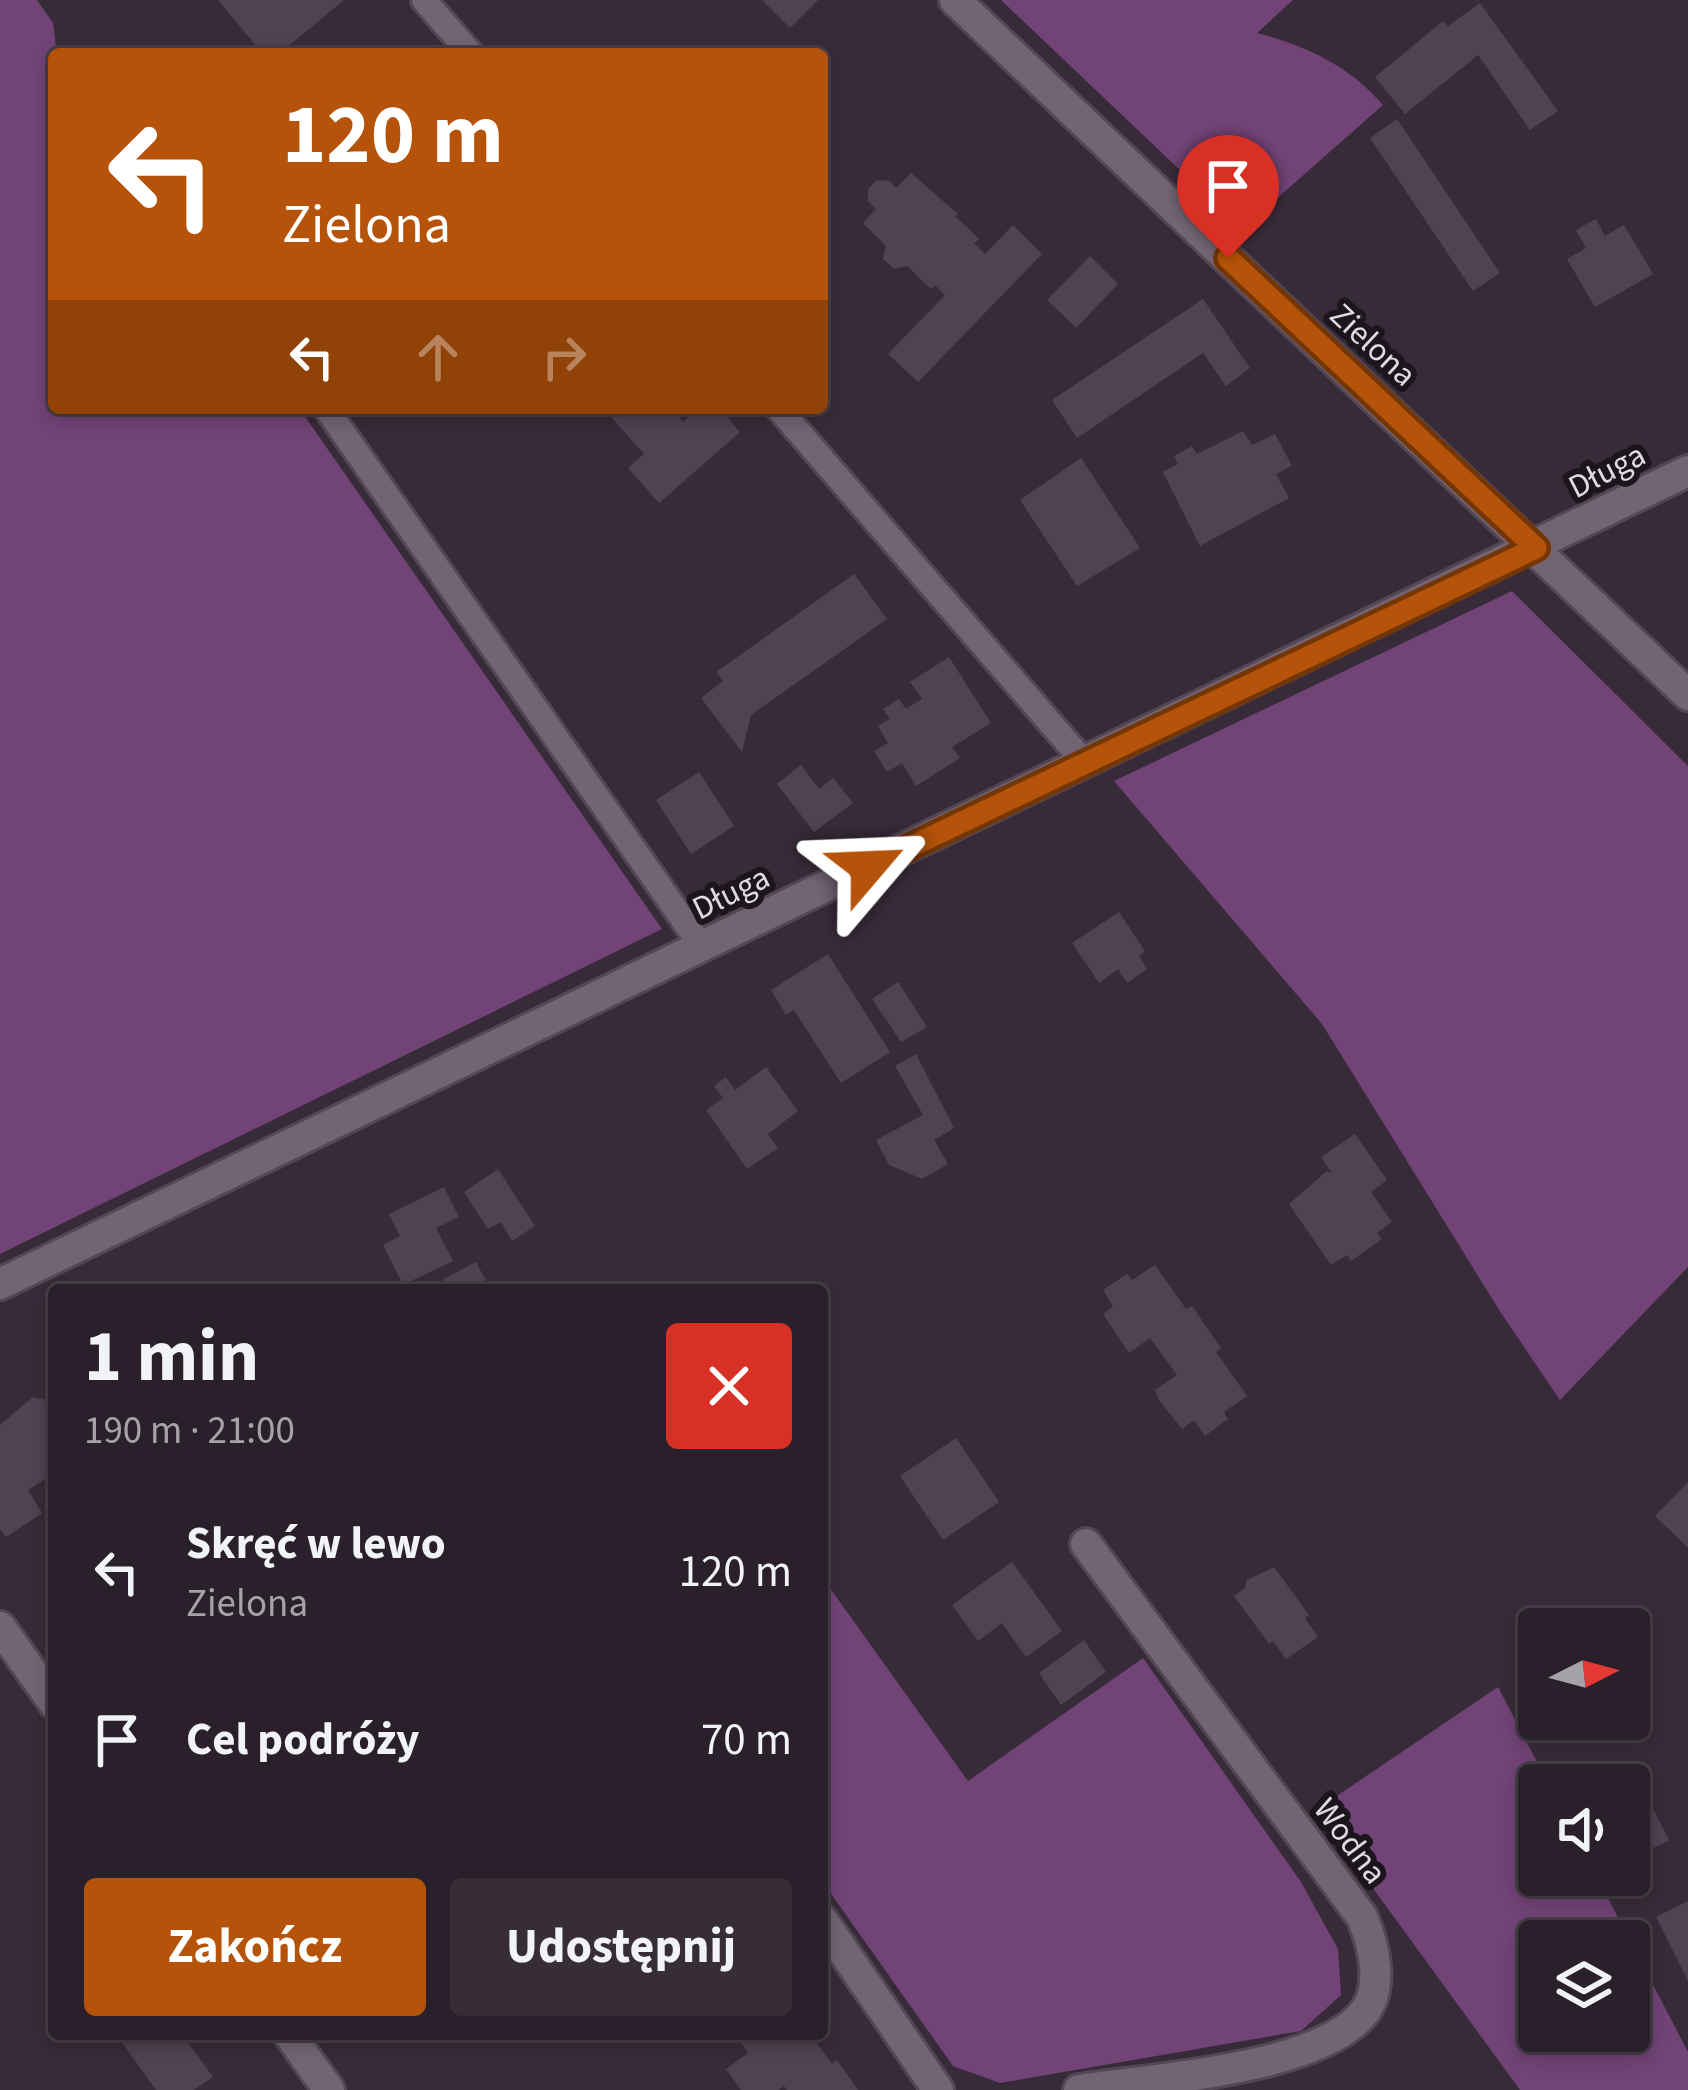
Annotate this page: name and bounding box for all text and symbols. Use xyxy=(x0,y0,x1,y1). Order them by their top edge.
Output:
text: 120 m xyxy=(282,76,504,196)
icon: left xyxy=(84,96,240,252)
pin xyxy=(1177,135,1279,258)
icon: arrive xyxy=(1195,153,1261,219)
text: Zielona xyxy=(282,187,451,264)
street label: Zielona xyxy=(1319,293,1427,397)
icon: left xyxy=(279,324,345,390)
icon: ahead xyxy=(405,324,471,390)
icon: right xyxy=(531,324,597,390)
street label: Długa xyxy=(1560,432,1654,510)
position arrow xyxy=(805,804,931,930)
street label: Długa xyxy=(684,854,778,932)
text: 1 min xyxy=(84,1306,259,1409)
button: close xyxy=(666,1323,792,1449)
text: 190 m · 21:00 xyxy=(84,1403,295,1459)
text: Skręć w lewo xyxy=(186,1512,446,1576)
icon: left xyxy=(84,1539,150,1605)
text: 120 m xyxy=(679,1540,792,1604)
text: Zielona xyxy=(186,1576,308,1632)
north arrow xyxy=(1518,1608,1650,1740)
map controls xyxy=(1518,1608,1650,2052)
icon: arrive xyxy=(84,1707,150,1773)
text: Cel podróży xyxy=(186,1708,420,1772)
text: 70 m xyxy=(701,1708,792,1772)
button: sound xyxy=(1518,1764,1650,1896)
street label: Wodna xyxy=(1302,1788,1398,1894)
button: Zakończ xyxy=(84,1878,426,2016)
button: Udostępnij xyxy=(450,1878,792,2016)
button: layers xyxy=(1518,1920,1650,2052)

